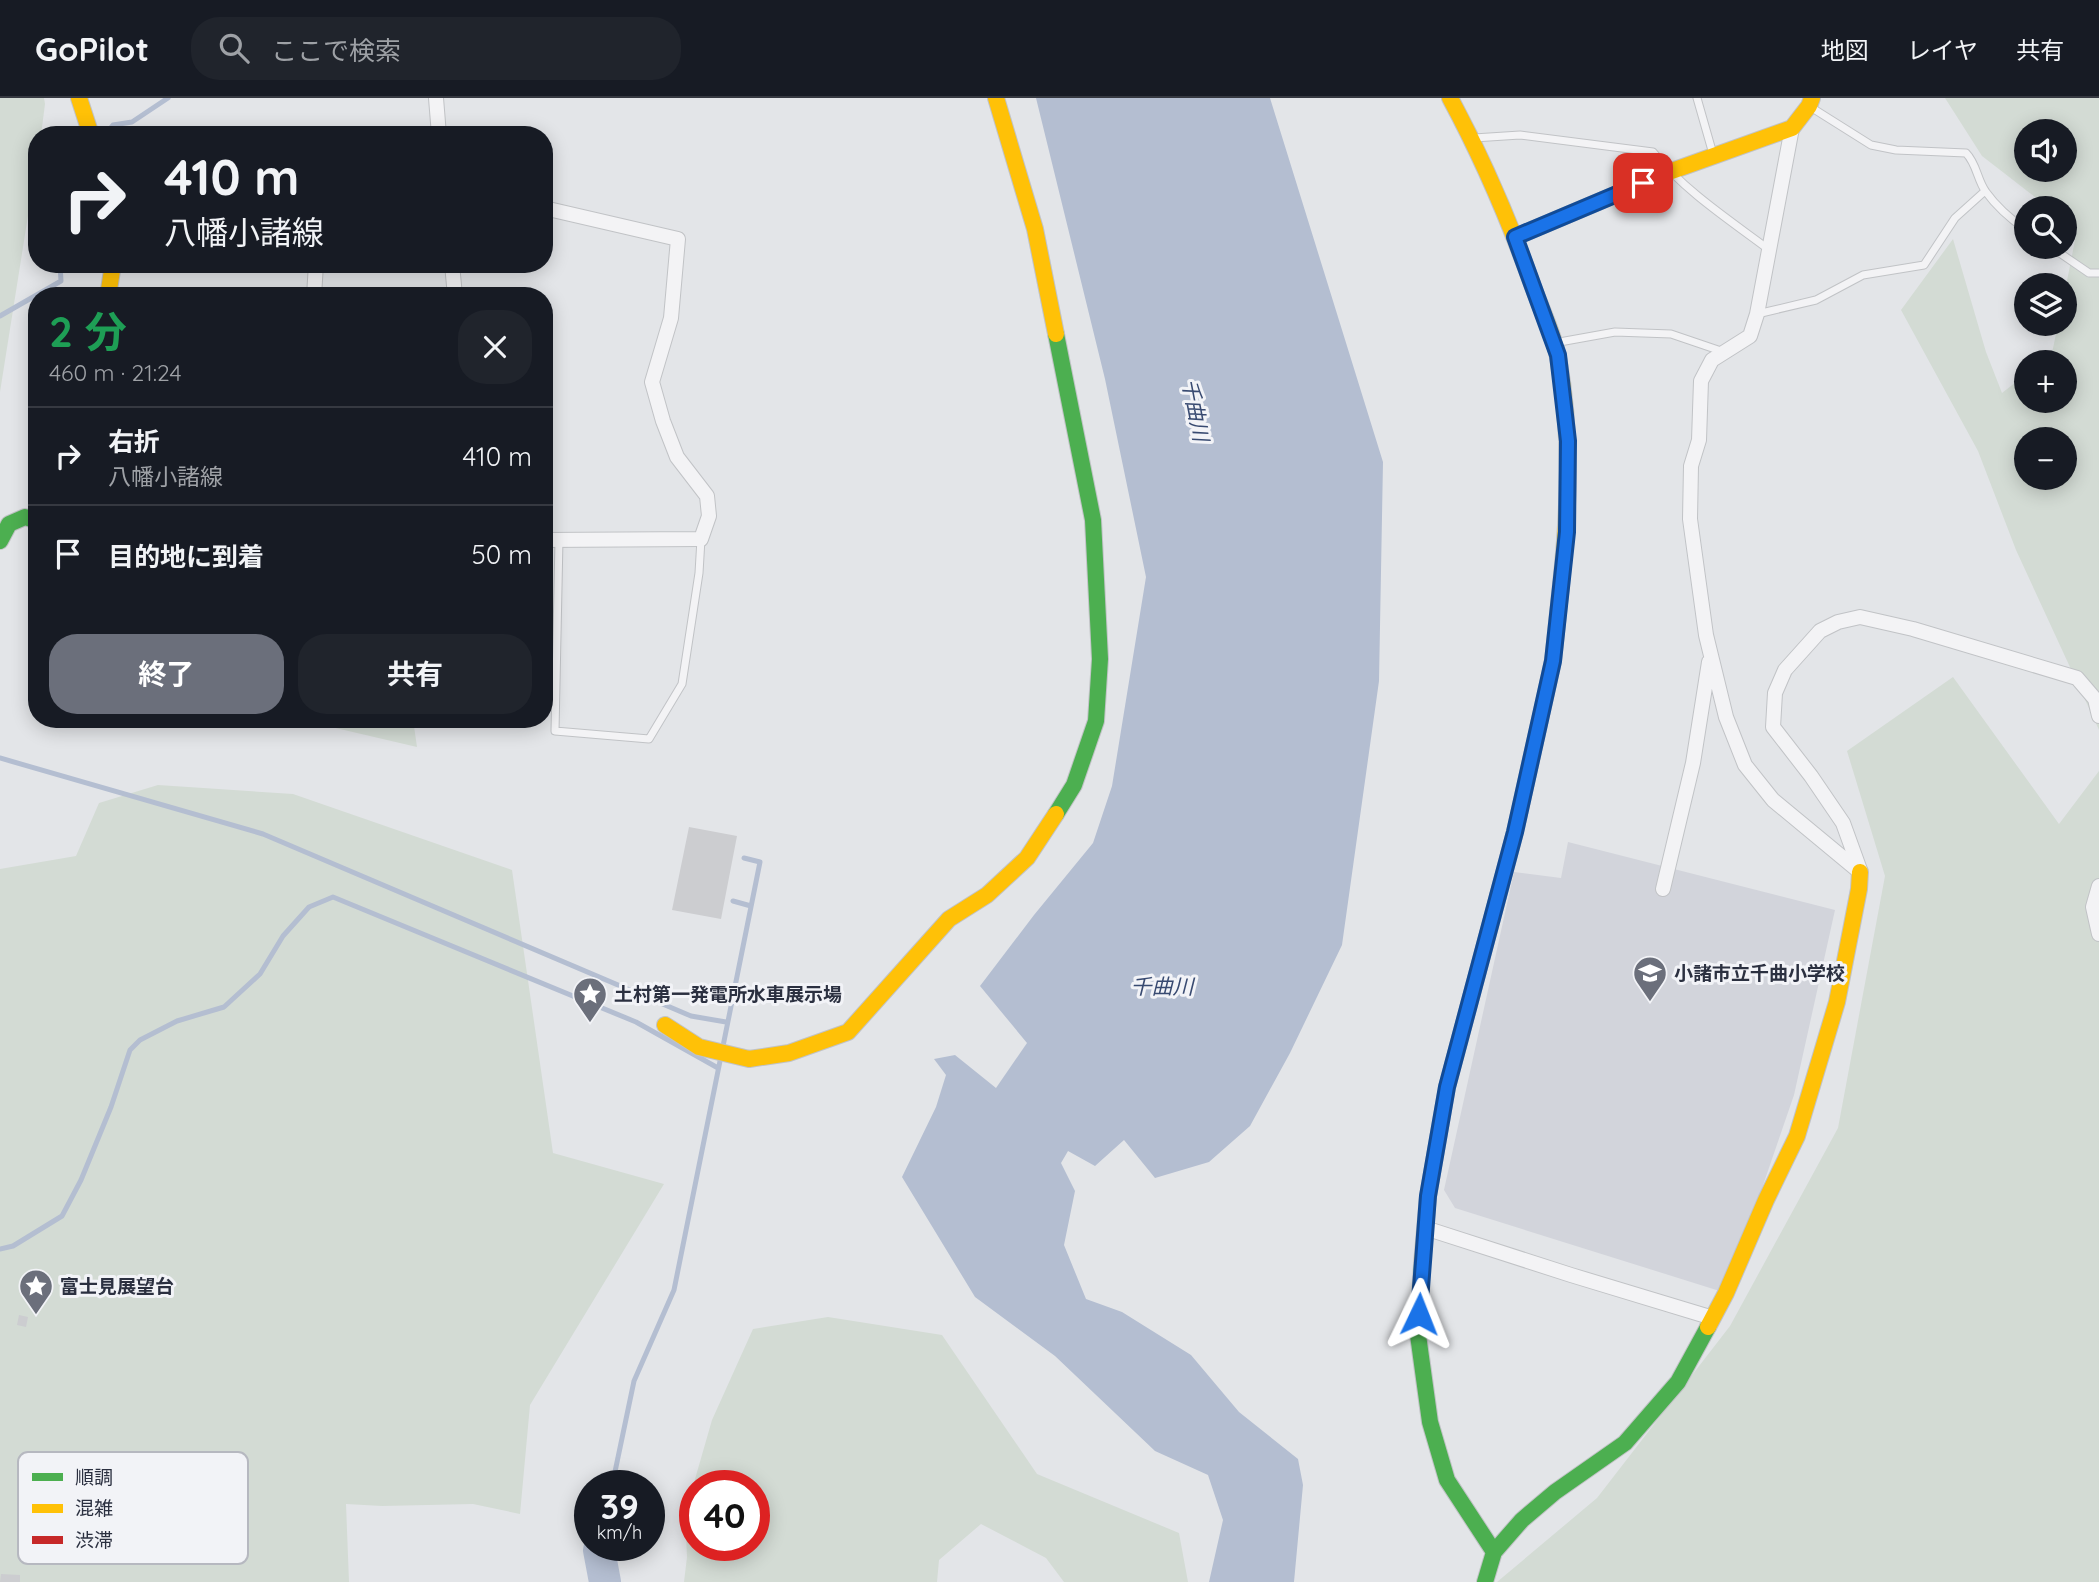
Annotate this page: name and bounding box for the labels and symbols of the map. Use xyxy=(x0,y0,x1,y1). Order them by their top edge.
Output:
pin xyxy=(1613,153,1673,213)
water label: 千曲川 xyxy=(1177,376,1215,445)
school or university icon: 小諸市立千曲小学校 xyxy=(1631,954,1669,1003)
place label: 小諸市立千曲小学校 xyxy=(1674,961,1845,985)
water label: 千曲川 xyxy=(1131,973,1195,999)
place icon: 土村第一発電所水車展示場 xyxy=(571,975,609,1024)
place label: 土村第一発電所水車展示場 xyxy=(614,982,842,1006)
place icon: 富士見展望台 xyxy=(17,1267,55,1316)
place label: 富士見展望台 xyxy=(60,1274,174,1298)
position arrow xyxy=(1382,1277,1456,1351)
legend xyxy=(18,1452,248,1564)
text: 順調 xyxy=(75,1465,113,1489)
speed limit sign: 40 xyxy=(679,1470,770,1561)
text: 混雑 xyxy=(75,1496,113,1520)
text: 渋滞 xyxy=(75,1528,113,1552)

